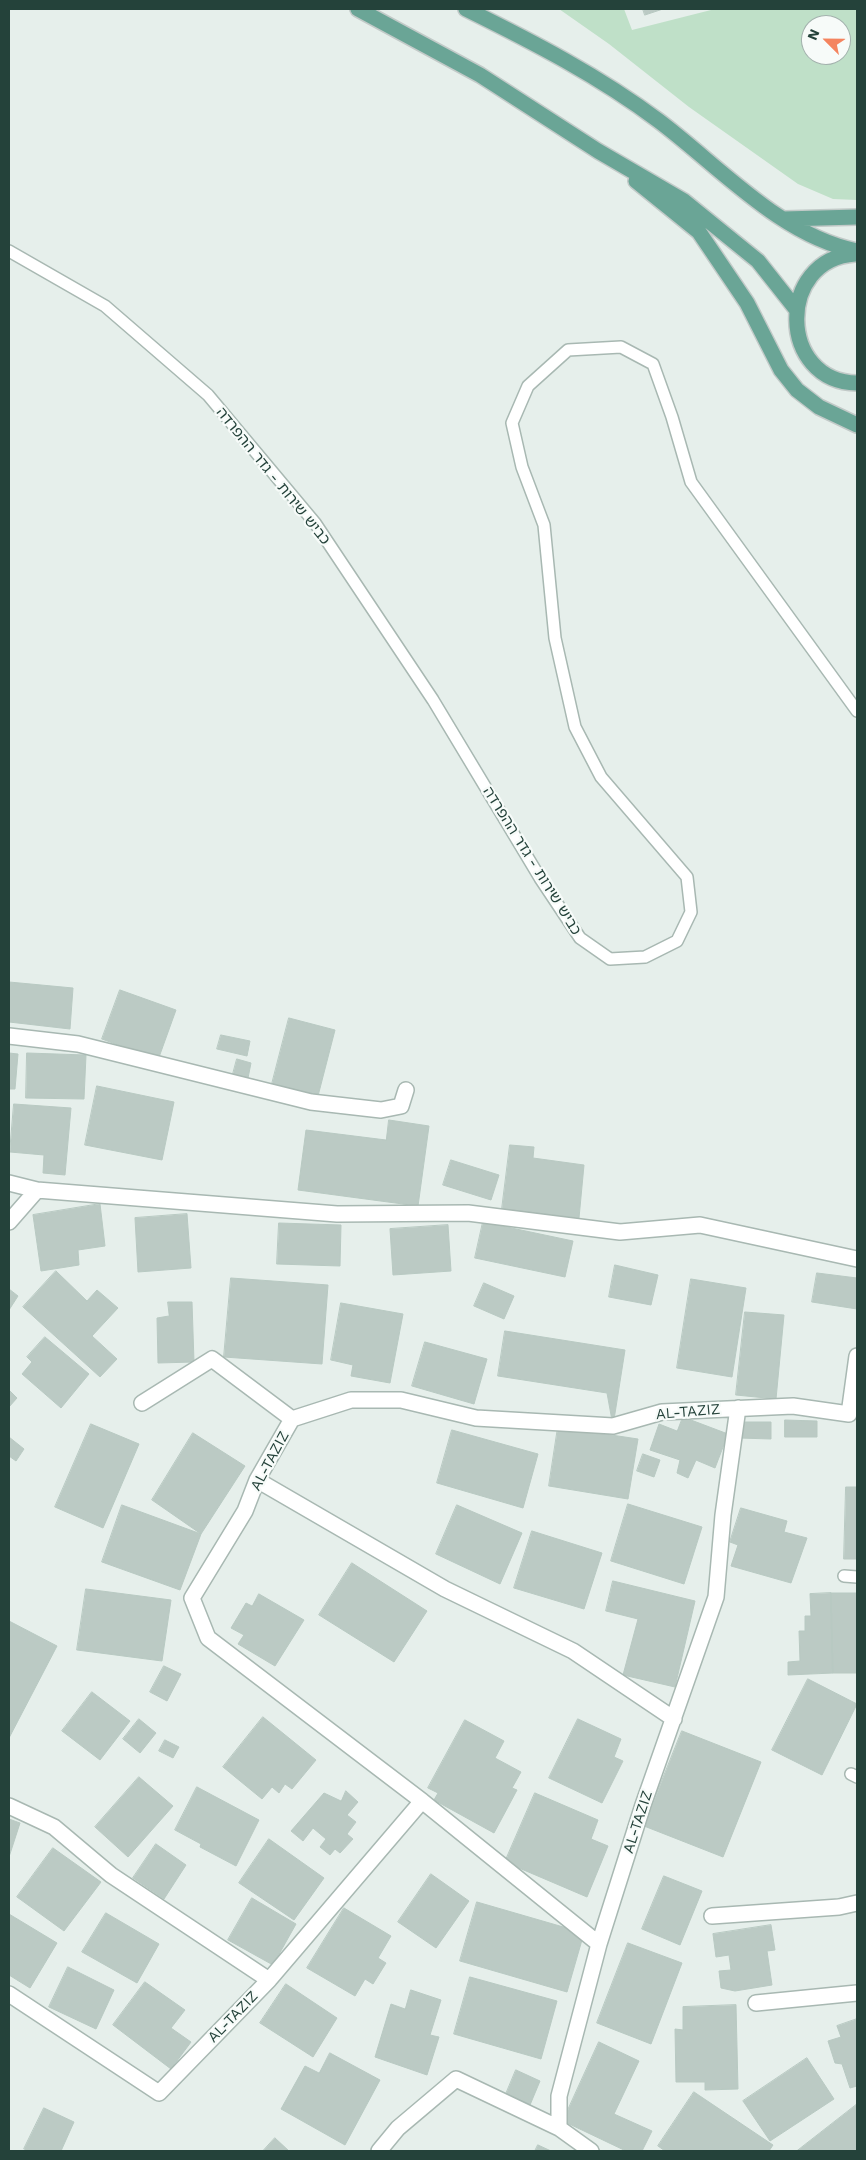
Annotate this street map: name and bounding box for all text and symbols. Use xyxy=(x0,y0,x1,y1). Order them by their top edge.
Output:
north arrow xyxy=(801,15,851,65)
text: N xyxy=(804,27,823,42)
street label: כביש שירות - גדר ההפרדה xyxy=(212,404,334,548)
street label: כביש שירות - גדר ההפרדה xyxy=(479,784,585,938)
street label: AL-TAZIZ xyxy=(655,1400,721,1424)
street label: AL-TAZIZ xyxy=(247,1428,293,1494)
street label: AL-TAZIZ xyxy=(619,1788,657,1856)
street label: AL-TAZIZ xyxy=(204,1987,262,2047)

